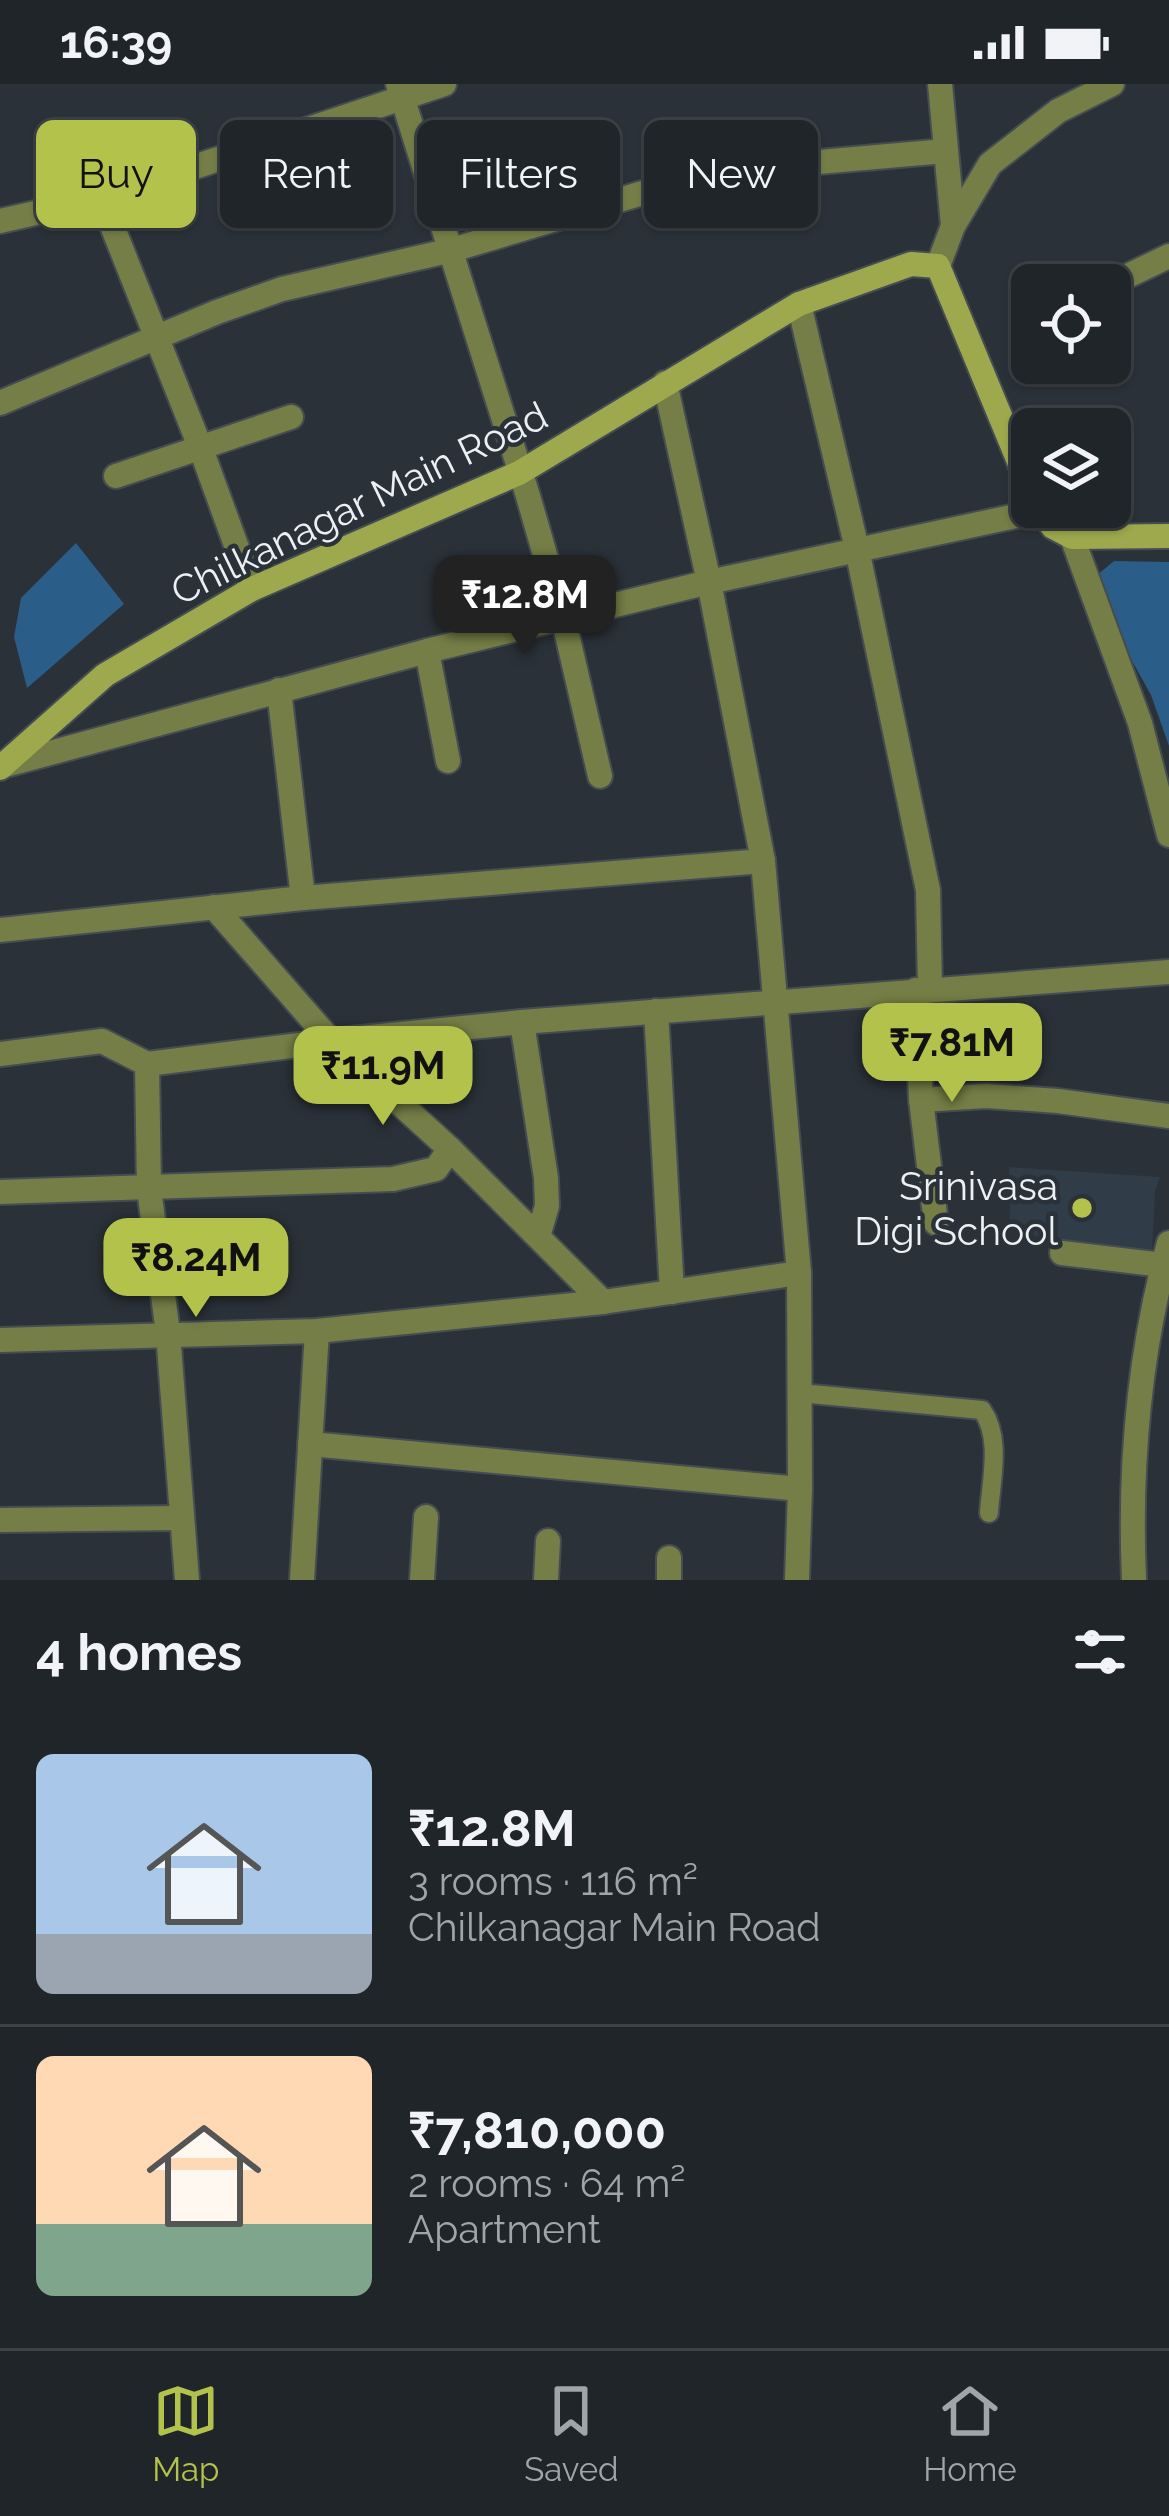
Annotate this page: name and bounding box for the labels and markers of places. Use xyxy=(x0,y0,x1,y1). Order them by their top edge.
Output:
pin: ₹12.8M xyxy=(427,555,623,657)
pin: ₹7.81M xyxy=(854,1003,1050,1105)
pin: ₹11.9M xyxy=(285,1026,481,1128)
place label: Srinivasa Digi School xyxy=(854,1163,1058,1254)
marker: Srinivasa Digi School xyxy=(1069,1195,1095,1221)
pin: ₹8.24M xyxy=(98,1218,294,1320)

